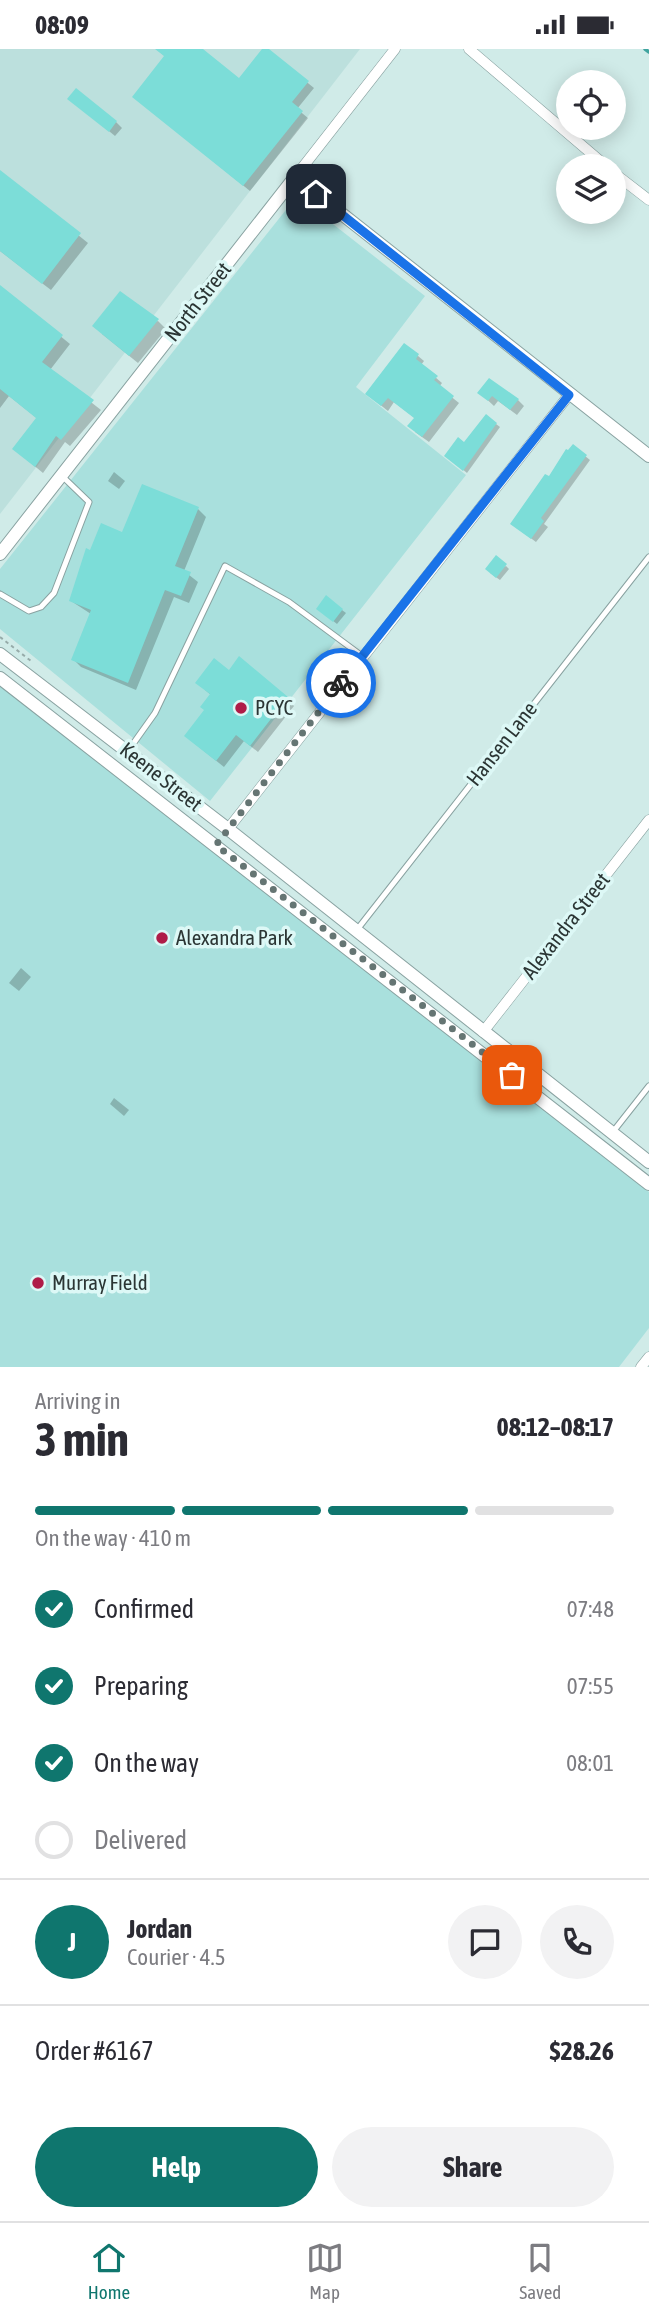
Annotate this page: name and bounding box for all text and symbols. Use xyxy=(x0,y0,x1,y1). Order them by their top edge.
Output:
text: 08:09 xyxy=(35,10,89,40)
map controls xyxy=(556,70,626,224)
button: locate xyxy=(556,70,626,140)
button: layers xyxy=(556,154,626,224)
pin xyxy=(286,164,346,224)
icon: home xyxy=(297,175,335,213)
street label: North Street xyxy=(159,257,235,346)
courier xyxy=(306,648,376,718)
icon: bike xyxy=(322,664,360,702)
place label: PCYC xyxy=(255,695,293,719)
street label: Hansen Lane xyxy=(461,697,541,790)
marker: PCYC xyxy=(233,700,249,716)
street label: Keene Street xyxy=(116,737,207,816)
street label: Alexandra Street xyxy=(516,868,614,983)
place label: Alexandra Park xyxy=(176,925,293,949)
marker: Alexandra Park xyxy=(154,930,170,946)
pin xyxy=(482,1045,542,1105)
icon: bag xyxy=(493,1056,531,1094)
place label: Murray Field xyxy=(52,1270,148,1294)
marker: Murray Field xyxy=(30,1275,46,1291)
text: Arriving in xyxy=(35,1388,121,1414)
text: 08:12–08:17 xyxy=(497,1412,614,1442)
text: 3 min xyxy=(35,1413,129,1466)
text: On the way · 410 m xyxy=(35,1525,191,1551)
icon: check xyxy=(35,1590,73,1628)
text: Confirmed xyxy=(94,1594,194,1624)
text: 07:48 xyxy=(567,1596,614,1622)
icon: check xyxy=(35,1667,73,1705)
text: Preparing xyxy=(94,1671,188,1701)
text: 07:55 xyxy=(567,1673,614,1699)
icon: check xyxy=(35,1744,73,1782)
text: On the way xyxy=(94,1748,199,1778)
text: 08:01 xyxy=(566,1750,614,1776)
text: Delivered xyxy=(94,1825,187,1855)
button: chat xyxy=(448,1905,522,1979)
button: phone xyxy=(540,1905,614,1979)
text: Jordan xyxy=(127,1914,192,1944)
text: J xyxy=(68,1927,76,1957)
text: Courier · 4.5 xyxy=(127,1944,226,1970)
text: Order #6167 xyxy=(35,2036,154,2066)
text: $28.26 xyxy=(550,2036,614,2066)
button: Help xyxy=(35,2127,318,2207)
button: Share xyxy=(332,2127,614,2207)
tab: Home xyxy=(88,2239,130,2303)
tab: Map xyxy=(306,2239,344,2303)
tab: Saved xyxy=(519,2239,561,2303)

